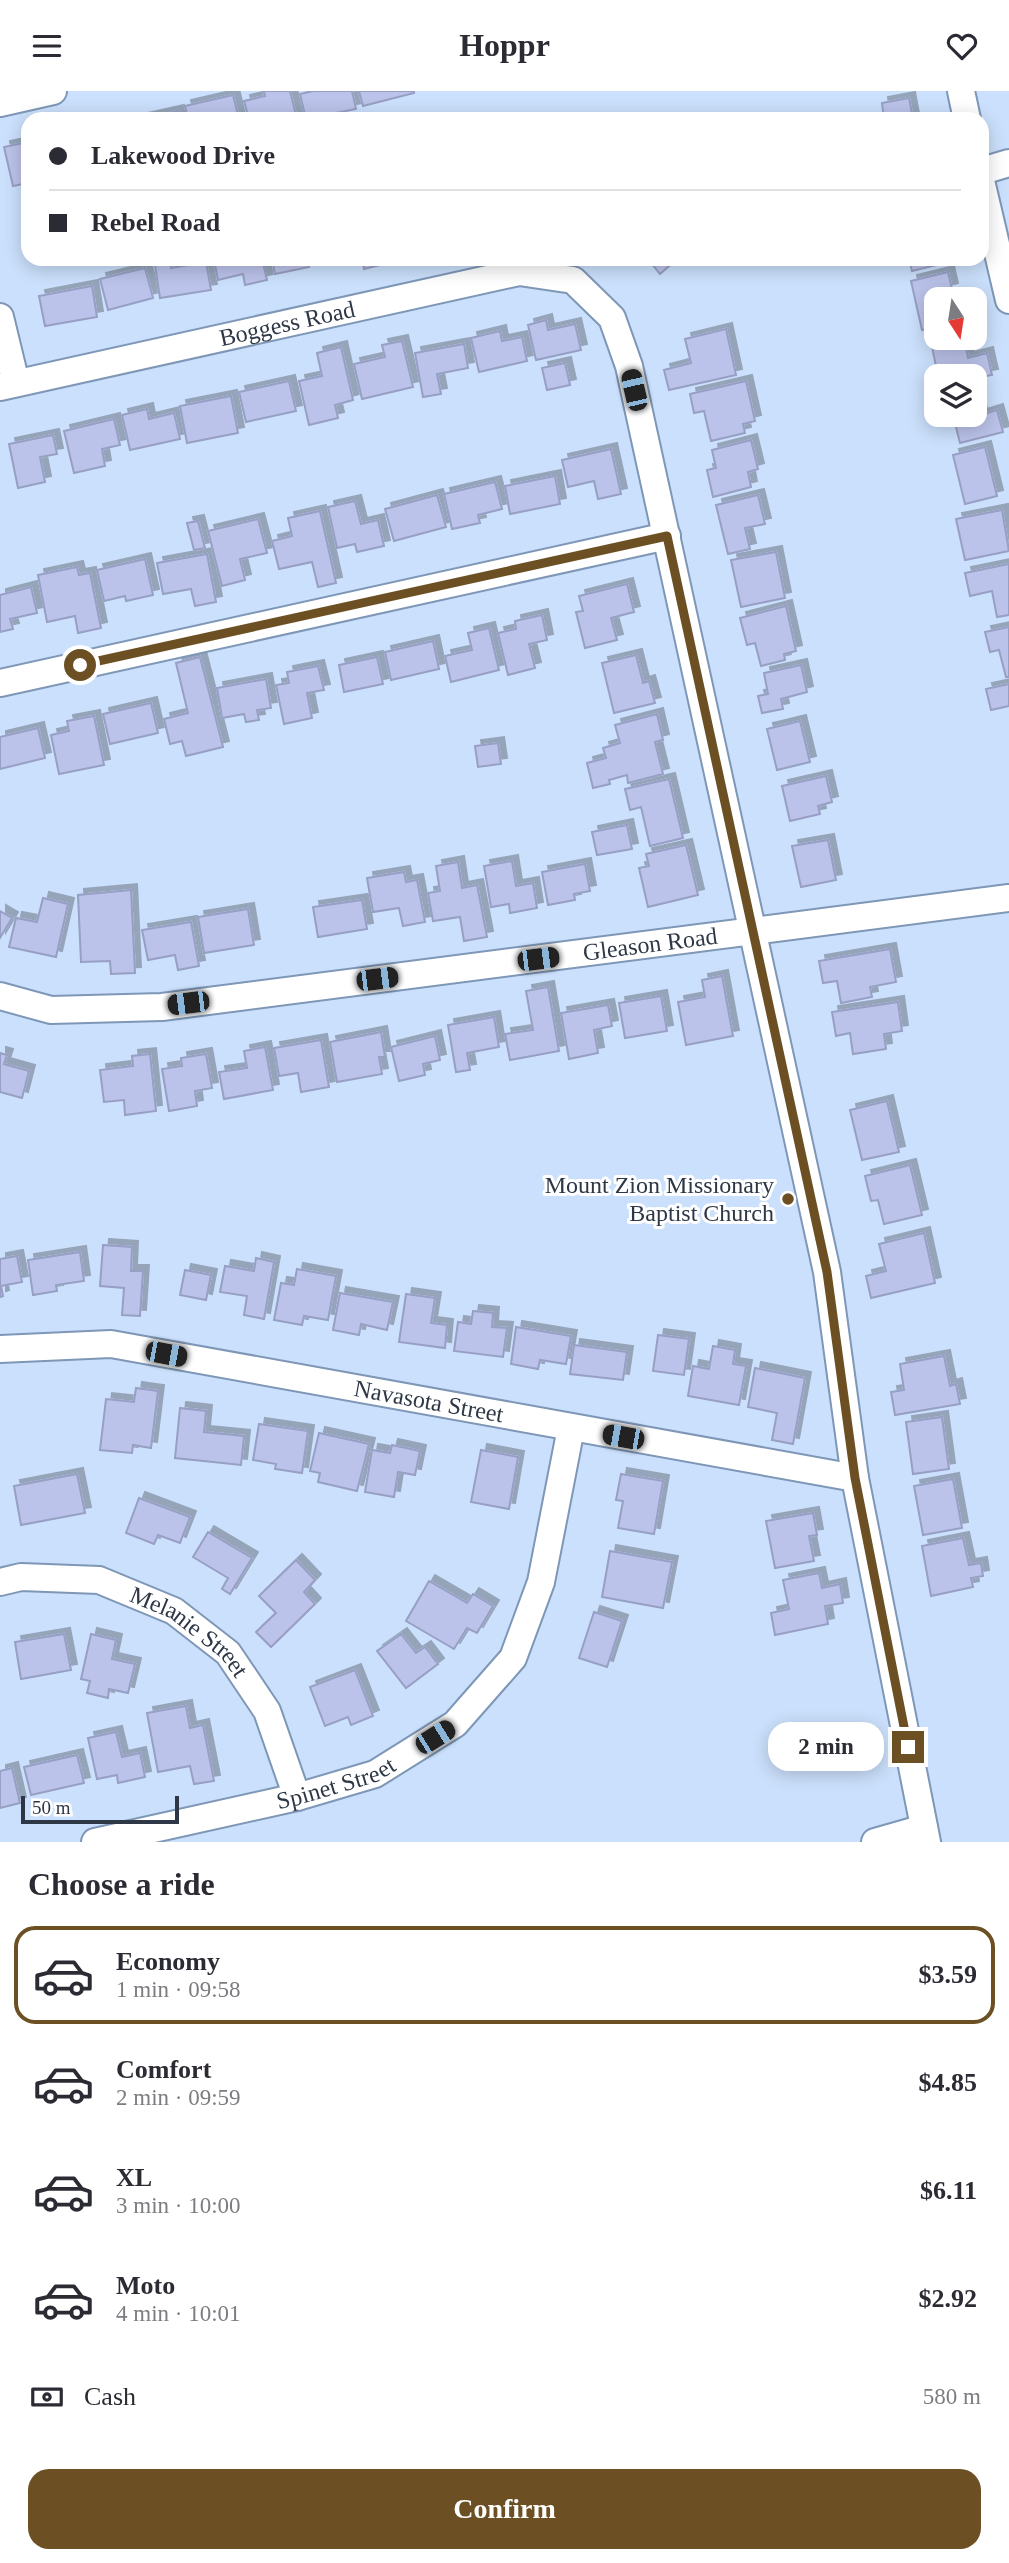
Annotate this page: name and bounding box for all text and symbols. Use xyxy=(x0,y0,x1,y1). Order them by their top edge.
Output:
icon: menu xyxy=(28,27,66,65)
text: Hoppr xyxy=(459,27,550,63)
icon: heart xyxy=(943,27,981,65)
text: Lakewood Drive xyxy=(91,141,275,170)
text: Rebel Road xyxy=(91,208,220,237)
north arrow xyxy=(924,287,987,350)
map controls xyxy=(924,287,987,427)
street label: Boggess Road xyxy=(217,296,357,351)
button: layers xyxy=(924,364,987,427)
car xyxy=(620,367,649,413)
route start xyxy=(64,649,96,681)
street label: Gleason Road xyxy=(581,923,719,966)
car xyxy=(516,946,561,972)
car xyxy=(355,966,400,992)
car xyxy=(166,990,211,1016)
place label: Mount Zion Missionary Baptist Church xyxy=(545,1172,774,1226)
marker: Mount Zion Missionary Baptist Church xyxy=(780,1191,796,1207)
car xyxy=(144,1340,189,1368)
street label: Navasota Street xyxy=(352,1375,506,1427)
car xyxy=(601,1423,646,1451)
street label: Melanie Street xyxy=(126,1581,254,1682)
car xyxy=(412,1717,459,1757)
callout: 2 min xyxy=(768,1723,884,1771)
route end xyxy=(892,1731,924,1763)
text: 2 min xyxy=(798,1734,854,1759)
street label: Spinet Street xyxy=(274,1751,400,1814)
scale bar xyxy=(21,1793,178,1825)
text: 50 m xyxy=(32,1797,71,1818)
text: Choose a ride xyxy=(28,1866,215,1902)
icon: car xyxy=(32,1944,95,2007)
text: Economy xyxy=(116,1947,220,1976)
text: $3.59 xyxy=(919,1960,977,1989)
text: 1 min · 09:58 xyxy=(116,1977,241,2002)
icon: car xyxy=(32,2052,95,2115)
text: Comfort xyxy=(116,2055,211,2084)
text: $4.85 xyxy=(919,2068,977,2097)
text: 2 min · 09:59 xyxy=(116,2085,241,2110)
icon: car xyxy=(32,2160,95,2223)
text: XL xyxy=(116,2163,152,2192)
text: $6.11 xyxy=(920,2176,977,2205)
text: 3 min · 10:00 xyxy=(116,2193,241,2218)
icon: car xyxy=(32,2268,95,2331)
text: Moto xyxy=(116,2271,175,2300)
text: $2.92 xyxy=(919,2284,977,2313)
text: 4 min · 10:01 xyxy=(116,2301,241,2326)
icon: cash xyxy=(28,2378,66,2416)
text: Cash xyxy=(84,2382,136,2411)
text: 580 m xyxy=(923,2384,981,2409)
button: Confirm xyxy=(28,2469,981,2549)

